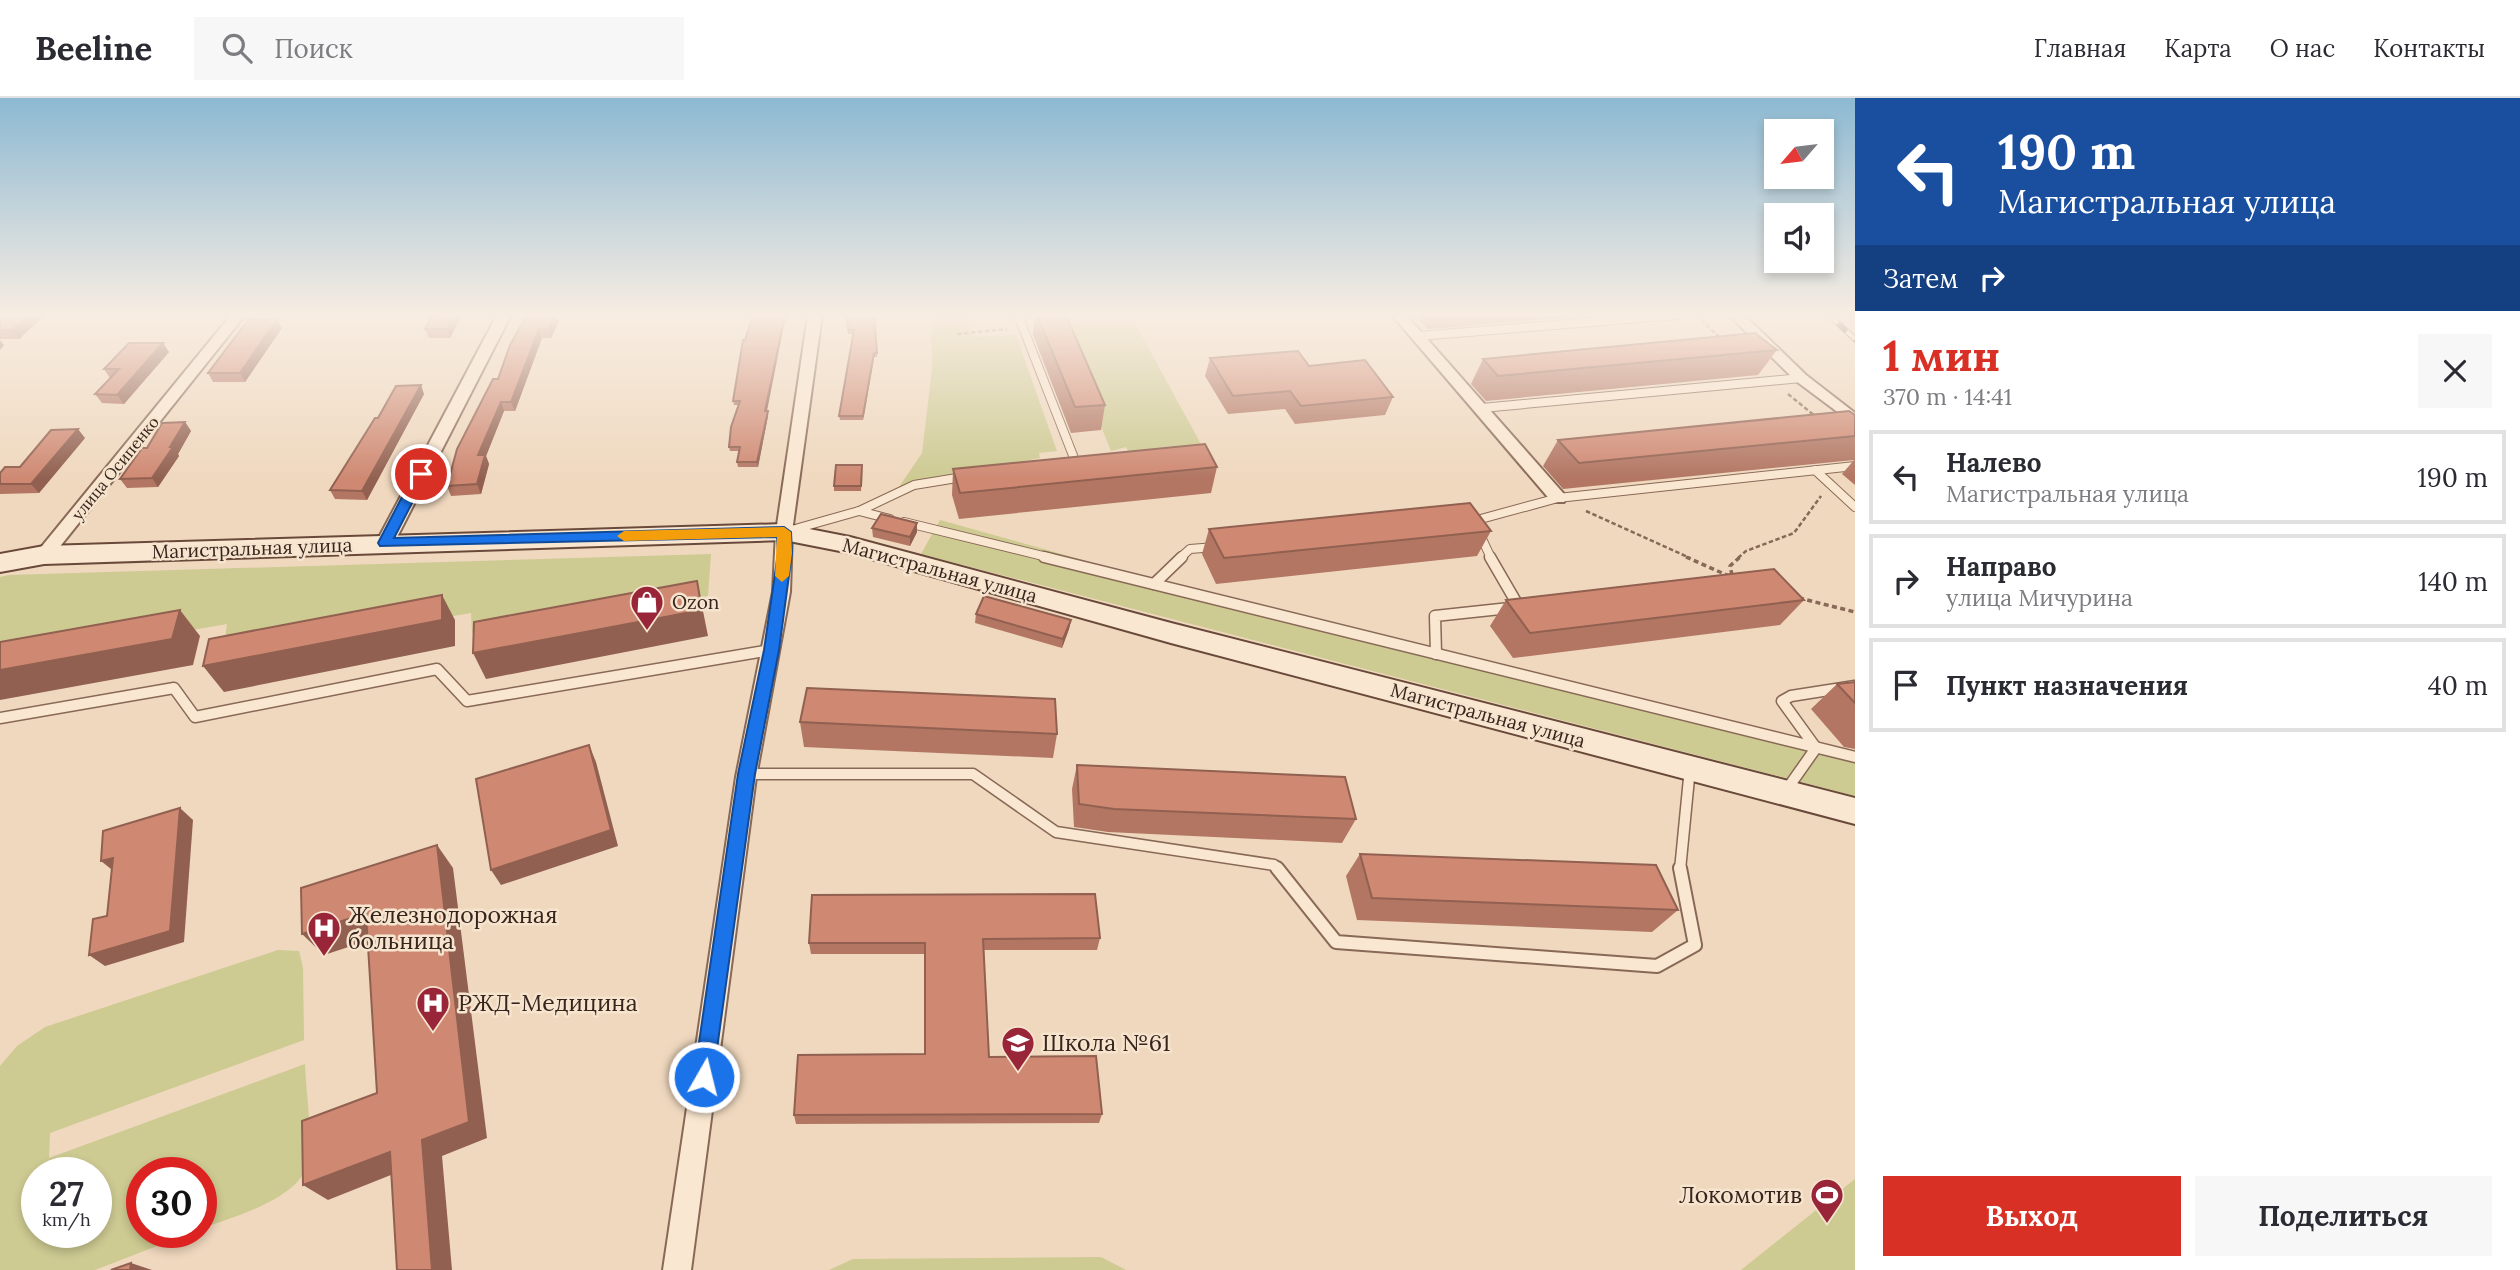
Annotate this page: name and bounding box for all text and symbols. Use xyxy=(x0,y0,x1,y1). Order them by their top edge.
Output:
search box xyxy=(194,17,684,80)
text: Beeline xyxy=(35,27,152,69)
icon: search xyxy=(218,29,256,67)
text: Поиск xyxy=(274,32,353,65)
text: Главная xyxy=(2034,33,2126,64)
text: Карта xyxy=(2164,33,2232,64)
text: О нас xyxy=(2270,33,2335,64)
text: Контакты xyxy=(2373,33,2485,64)
north arrow xyxy=(1764,119,1834,189)
map controls xyxy=(1764,119,1834,273)
text: 190 m xyxy=(1998,120,2135,182)
icon: left xyxy=(1883,126,1974,217)
text: Магистральная улица xyxy=(1998,181,2336,222)
button: sound xyxy=(1764,203,1834,273)
icon: right xyxy=(1973,259,2011,297)
text: Затем xyxy=(1883,262,1959,295)
text: 1 мин xyxy=(1883,329,2000,383)
button: close xyxy=(2418,334,2492,408)
text: 370 m · 14:41 xyxy=(1883,382,2012,411)
street label: улица Осипенко xyxy=(67,412,163,524)
pin xyxy=(391,444,451,504)
text: Налево xyxy=(1946,446,2042,479)
icon: arrive xyxy=(402,455,440,493)
icon: left xyxy=(1887,458,1925,496)
text: 190 m xyxy=(2417,461,2488,494)
text: Магистральная улица xyxy=(1946,479,2189,508)
street label: Магистральная улица xyxy=(151,532,353,563)
street label: Магистральная улица xyxy=(840,532,1040,608)
text: Направо xyxy=(1946,550,2057,583)
icon: right xyxy=(1887,562,1925,600)
text: 140 m xyxy=(2418,565,2488,598)
shop icon: Ozon xyxy=(628,583,666,632)
text: улица Мичурина xyxy=(1946,583,2133,612)
place label: Ozon xyxy=(672,590,719,614)
icon: arrive xyxy=(1887,666,1925,704)
text: Пункт назначения xyxy=(1946,669,2188,702)
text: 40 m xyxy=(2428,669,2488,702)
street label: Магистральная улица xyxy=(1388,677,1588,753)
place label: Железнодорожная больница xyxy=(348,900,557,955)
hospital icon: Железнодорожная больница xyxy=(305,909,343,958)
hospital icon: РЖД-Медицина xyxy=(414,984,452,1033)
place label: РЖД-Медицина xyxy=(458,988,638,1017)
school or university icon: Школа №61 xyxy=(999,1024,1037,1073)
place label: Школа №61 xyxy=(1042,1028,1170,1057)
position arrow xyxy=(667,1040,741,1114)
speed limit sign: 30 xyxy=(126,1157,217,1248)
text: 27 xyxy=(49,1171,84,1216)
sports icon: Локомотив xyxy=(1808,1176,1846,1225)
button: Выход xyxy=(1883,1176,2181,1256)
button: Поделиться xyxy=(2195,1176,2492,1256)
place label: Локомотив xyxy=(1679,1180,1802,1209)
text: km/h xyxy=(42,1208,91,1231)

